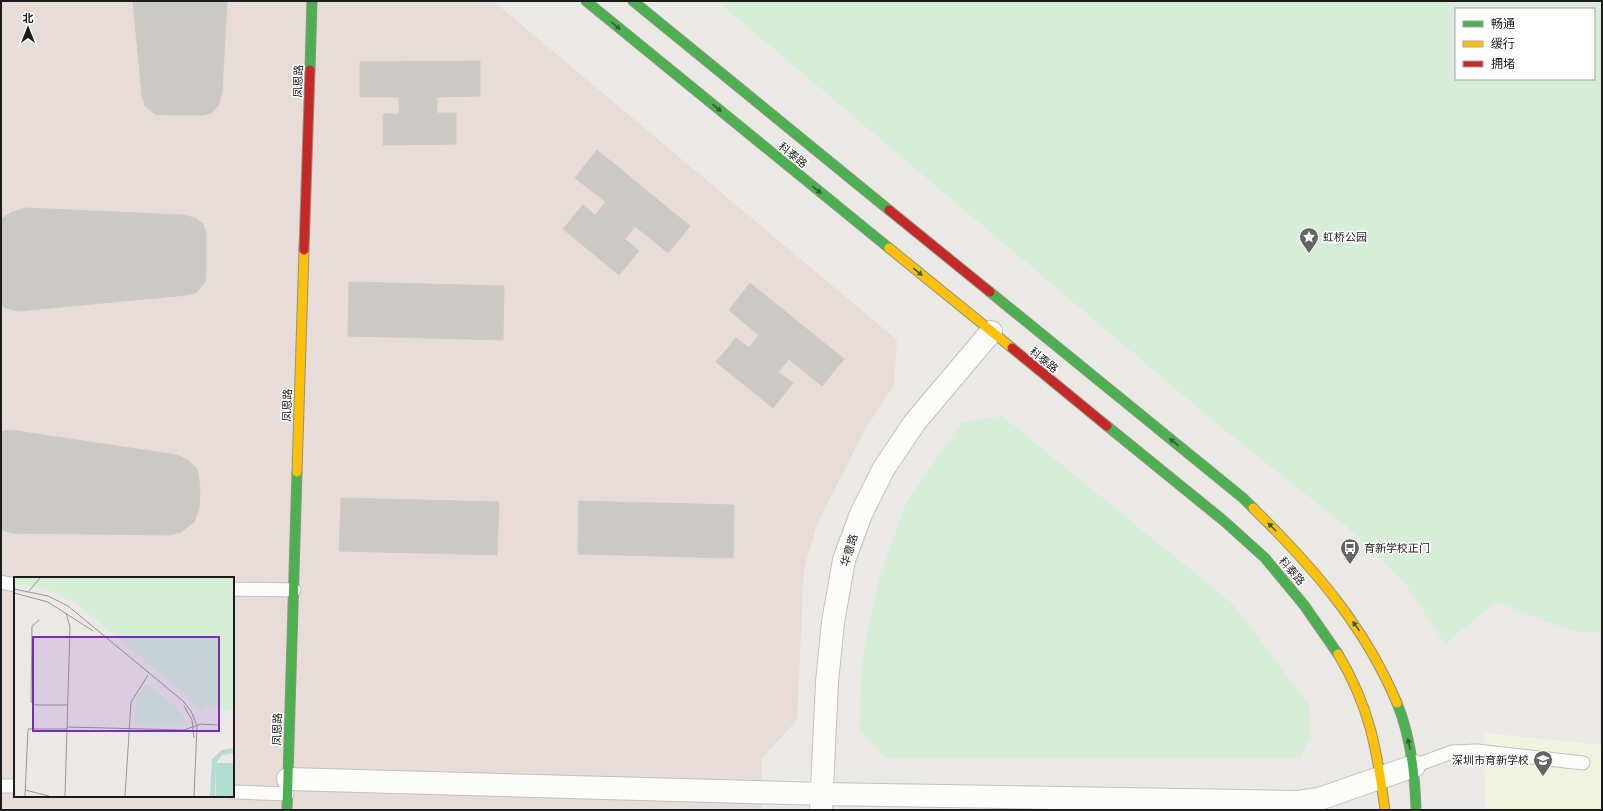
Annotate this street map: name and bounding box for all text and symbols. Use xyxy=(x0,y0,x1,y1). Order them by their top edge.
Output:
north arrow xyxy=(8,8,48,48)
legend xyxy=(1455,8,1595,80)
text: 北 xyxy=(23,11,34,24)
text: 畅通 xyxy=(1491,16,1515,30)
one-way arrow xyxy=(610,21,621,30)
text: 缓行 xyxy=(1491,36,1515,50)
text: 拥堵 xyxy=(1491,56,1515,70)
street label: 凤恩路 xyxy=(290,64,305,98)
one-way arrow xyxy=(711,103,722,112)
street label: 科泰路 xyxy=(776,139,810,170)
one-way arrow xyxy=(812,186,823,194)
place icon: 虹桥公园 xyxy=(1298,226,1320,254)
place label: 虹桥公园 xyxy=(1323,230,1367,243)
one-way arrow xyxy=(913,268,923,277)
street label: 科泰路 xyxy=(1027,344,1061,375)
street label: 凤恩路 xyxy=(279,388,294,422)
one-way arrow xyxy=(1168,437,1179,446)
one-way arrow xyxy=(1267,522,1277,532)
street label: 华意路 xyxy=(837,532,860,568)
bus stop icon: 育新学校正门 xyxy=(1339,537,1361,565)
place label: 育新学校正门 xyxy=(1364,541,1430,554)
street label: 科泰路 xyxy=(1277,554,1308,587)
inset map xyxy=(14,577,234,797)
one-way arrow xyxy=(1352,621,1360,631)
street label: 凤恩路 xyxy=(269,712,284,746)
one-way arrow xyxy=(1406,737,1412,750)
school or university icon: 深圳市育新学校 xyxy=(1532,749,1554,777)
place label: 深圳市育新学校 xyxy=(1452,753,1529,766)

